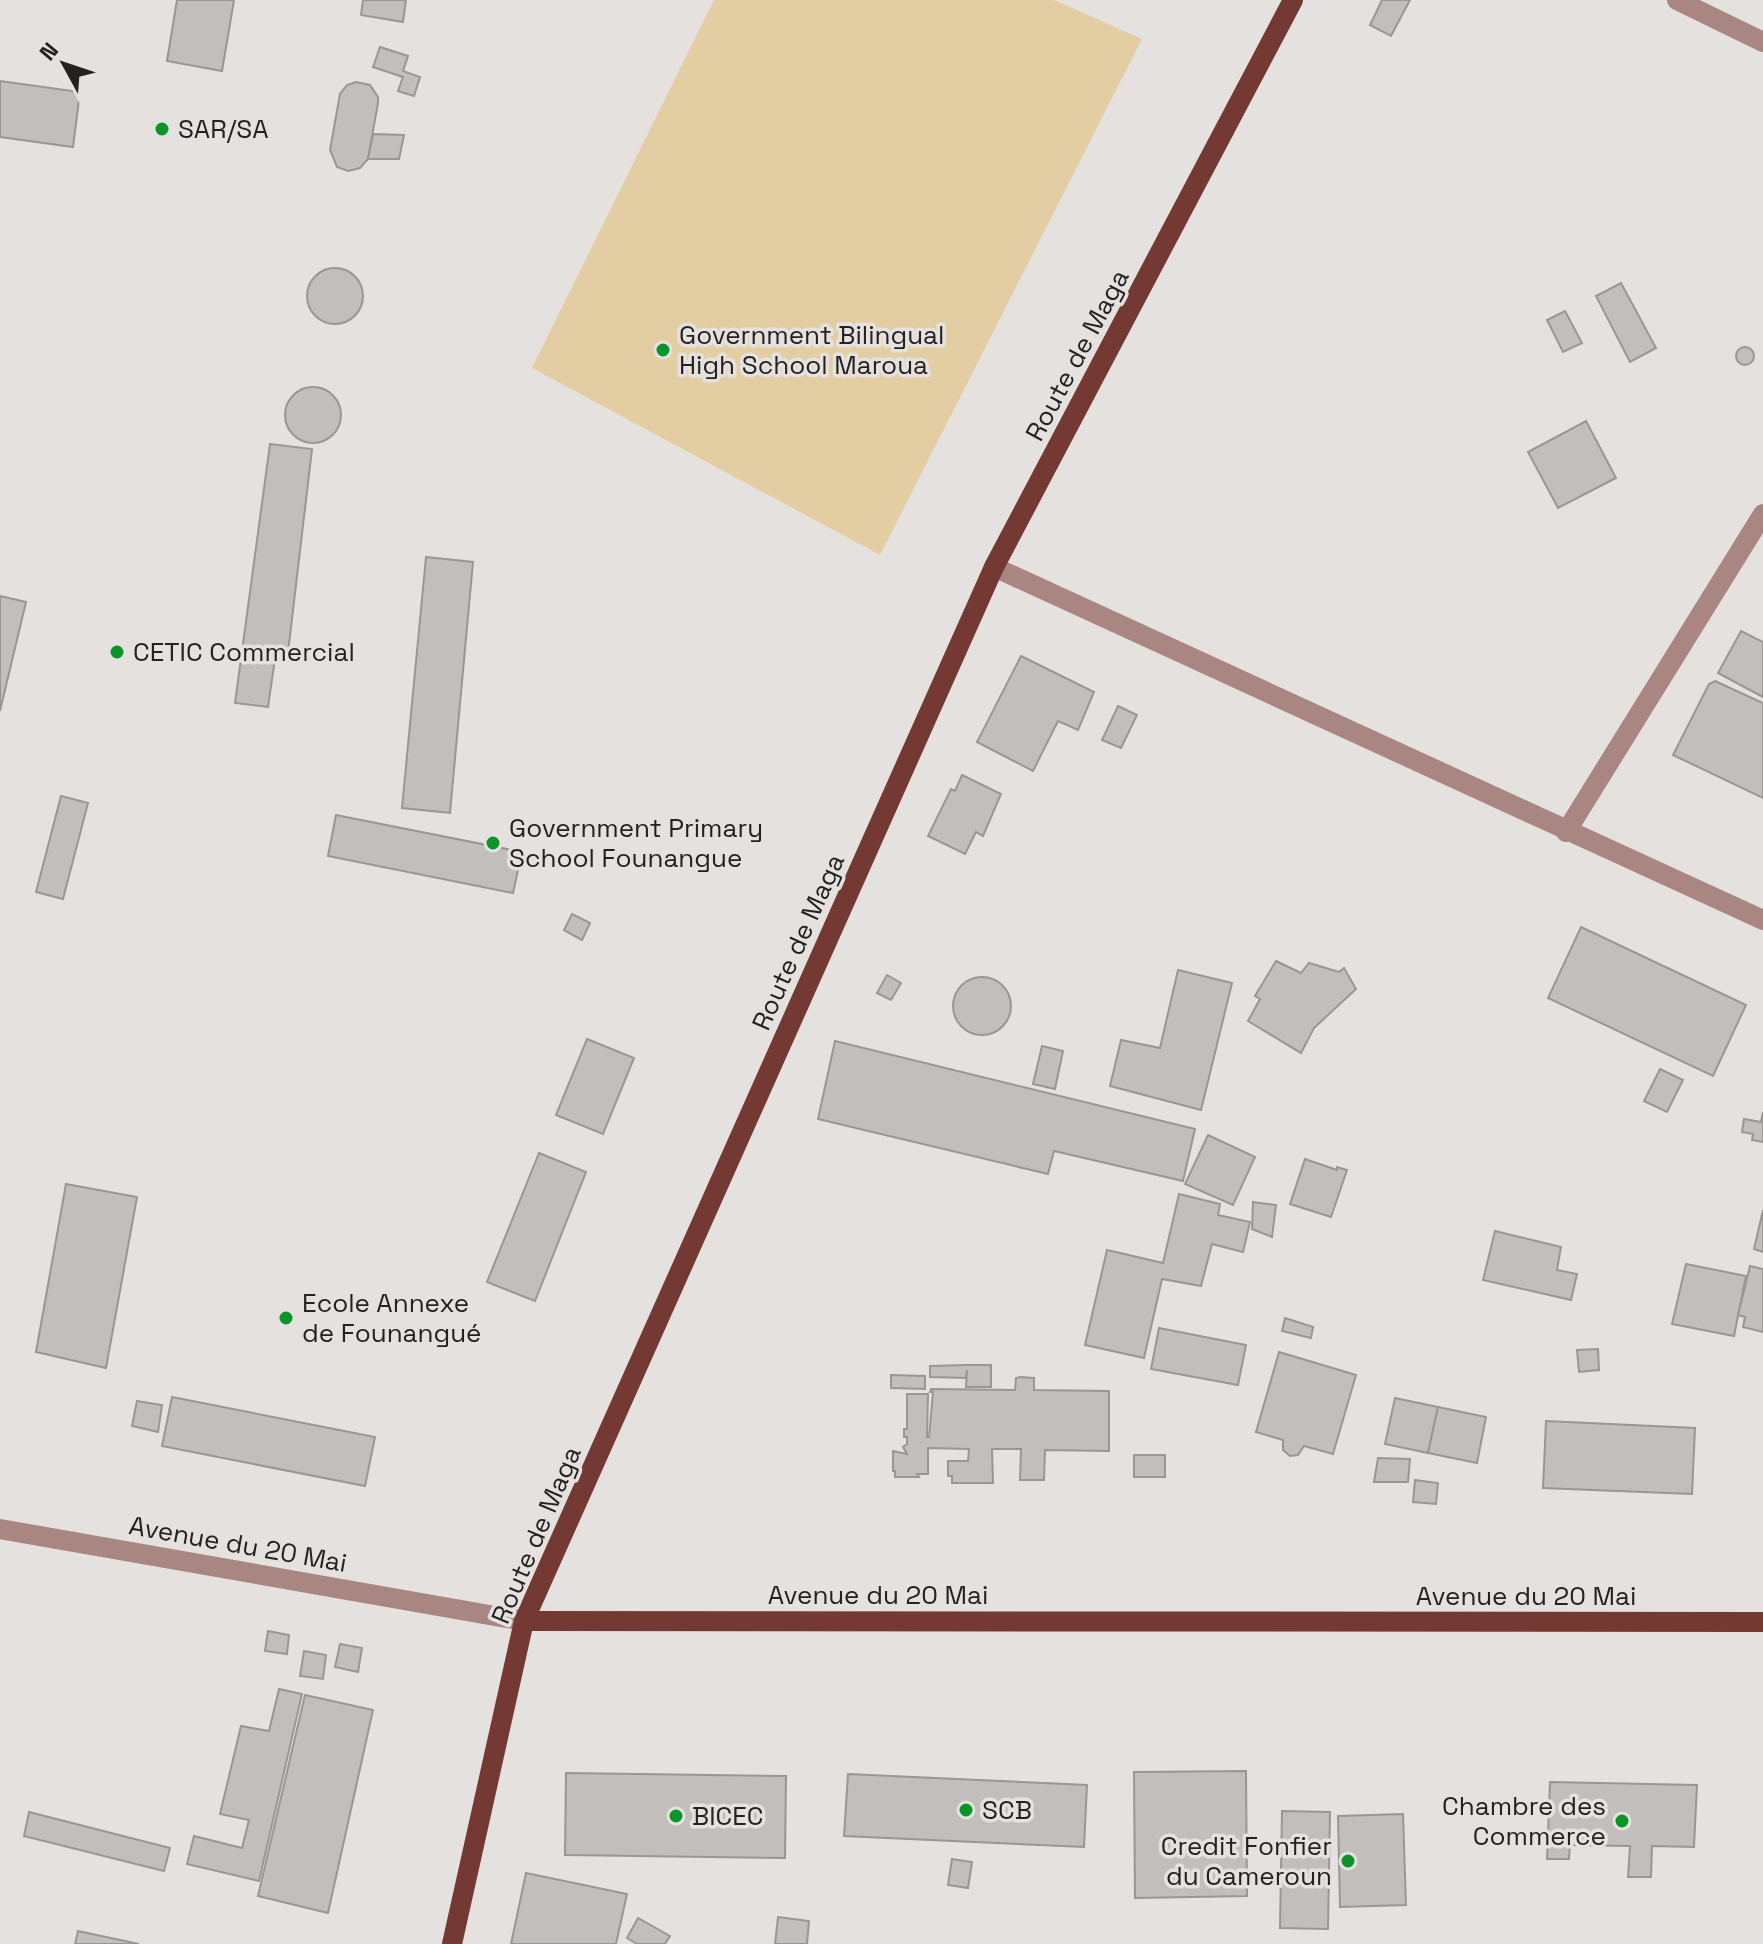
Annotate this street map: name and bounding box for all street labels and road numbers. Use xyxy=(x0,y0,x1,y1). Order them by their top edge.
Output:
street label: Route de Maga xyxy=(1018,263,1137,447)
street label: Route de Maga xyxy=(744,848,852,1035)
street label: Route de Maga xyxy=(483,1441,589,1629)
street label: Avenue du 20 Mai xyxy=(126,1508,350,1580)
street label: Avenue du 20 Mai xyxy=(768,1578,988,1612)
street label: Avenue du 20 Mai xyxy=(1416,1579,1636,1613)

